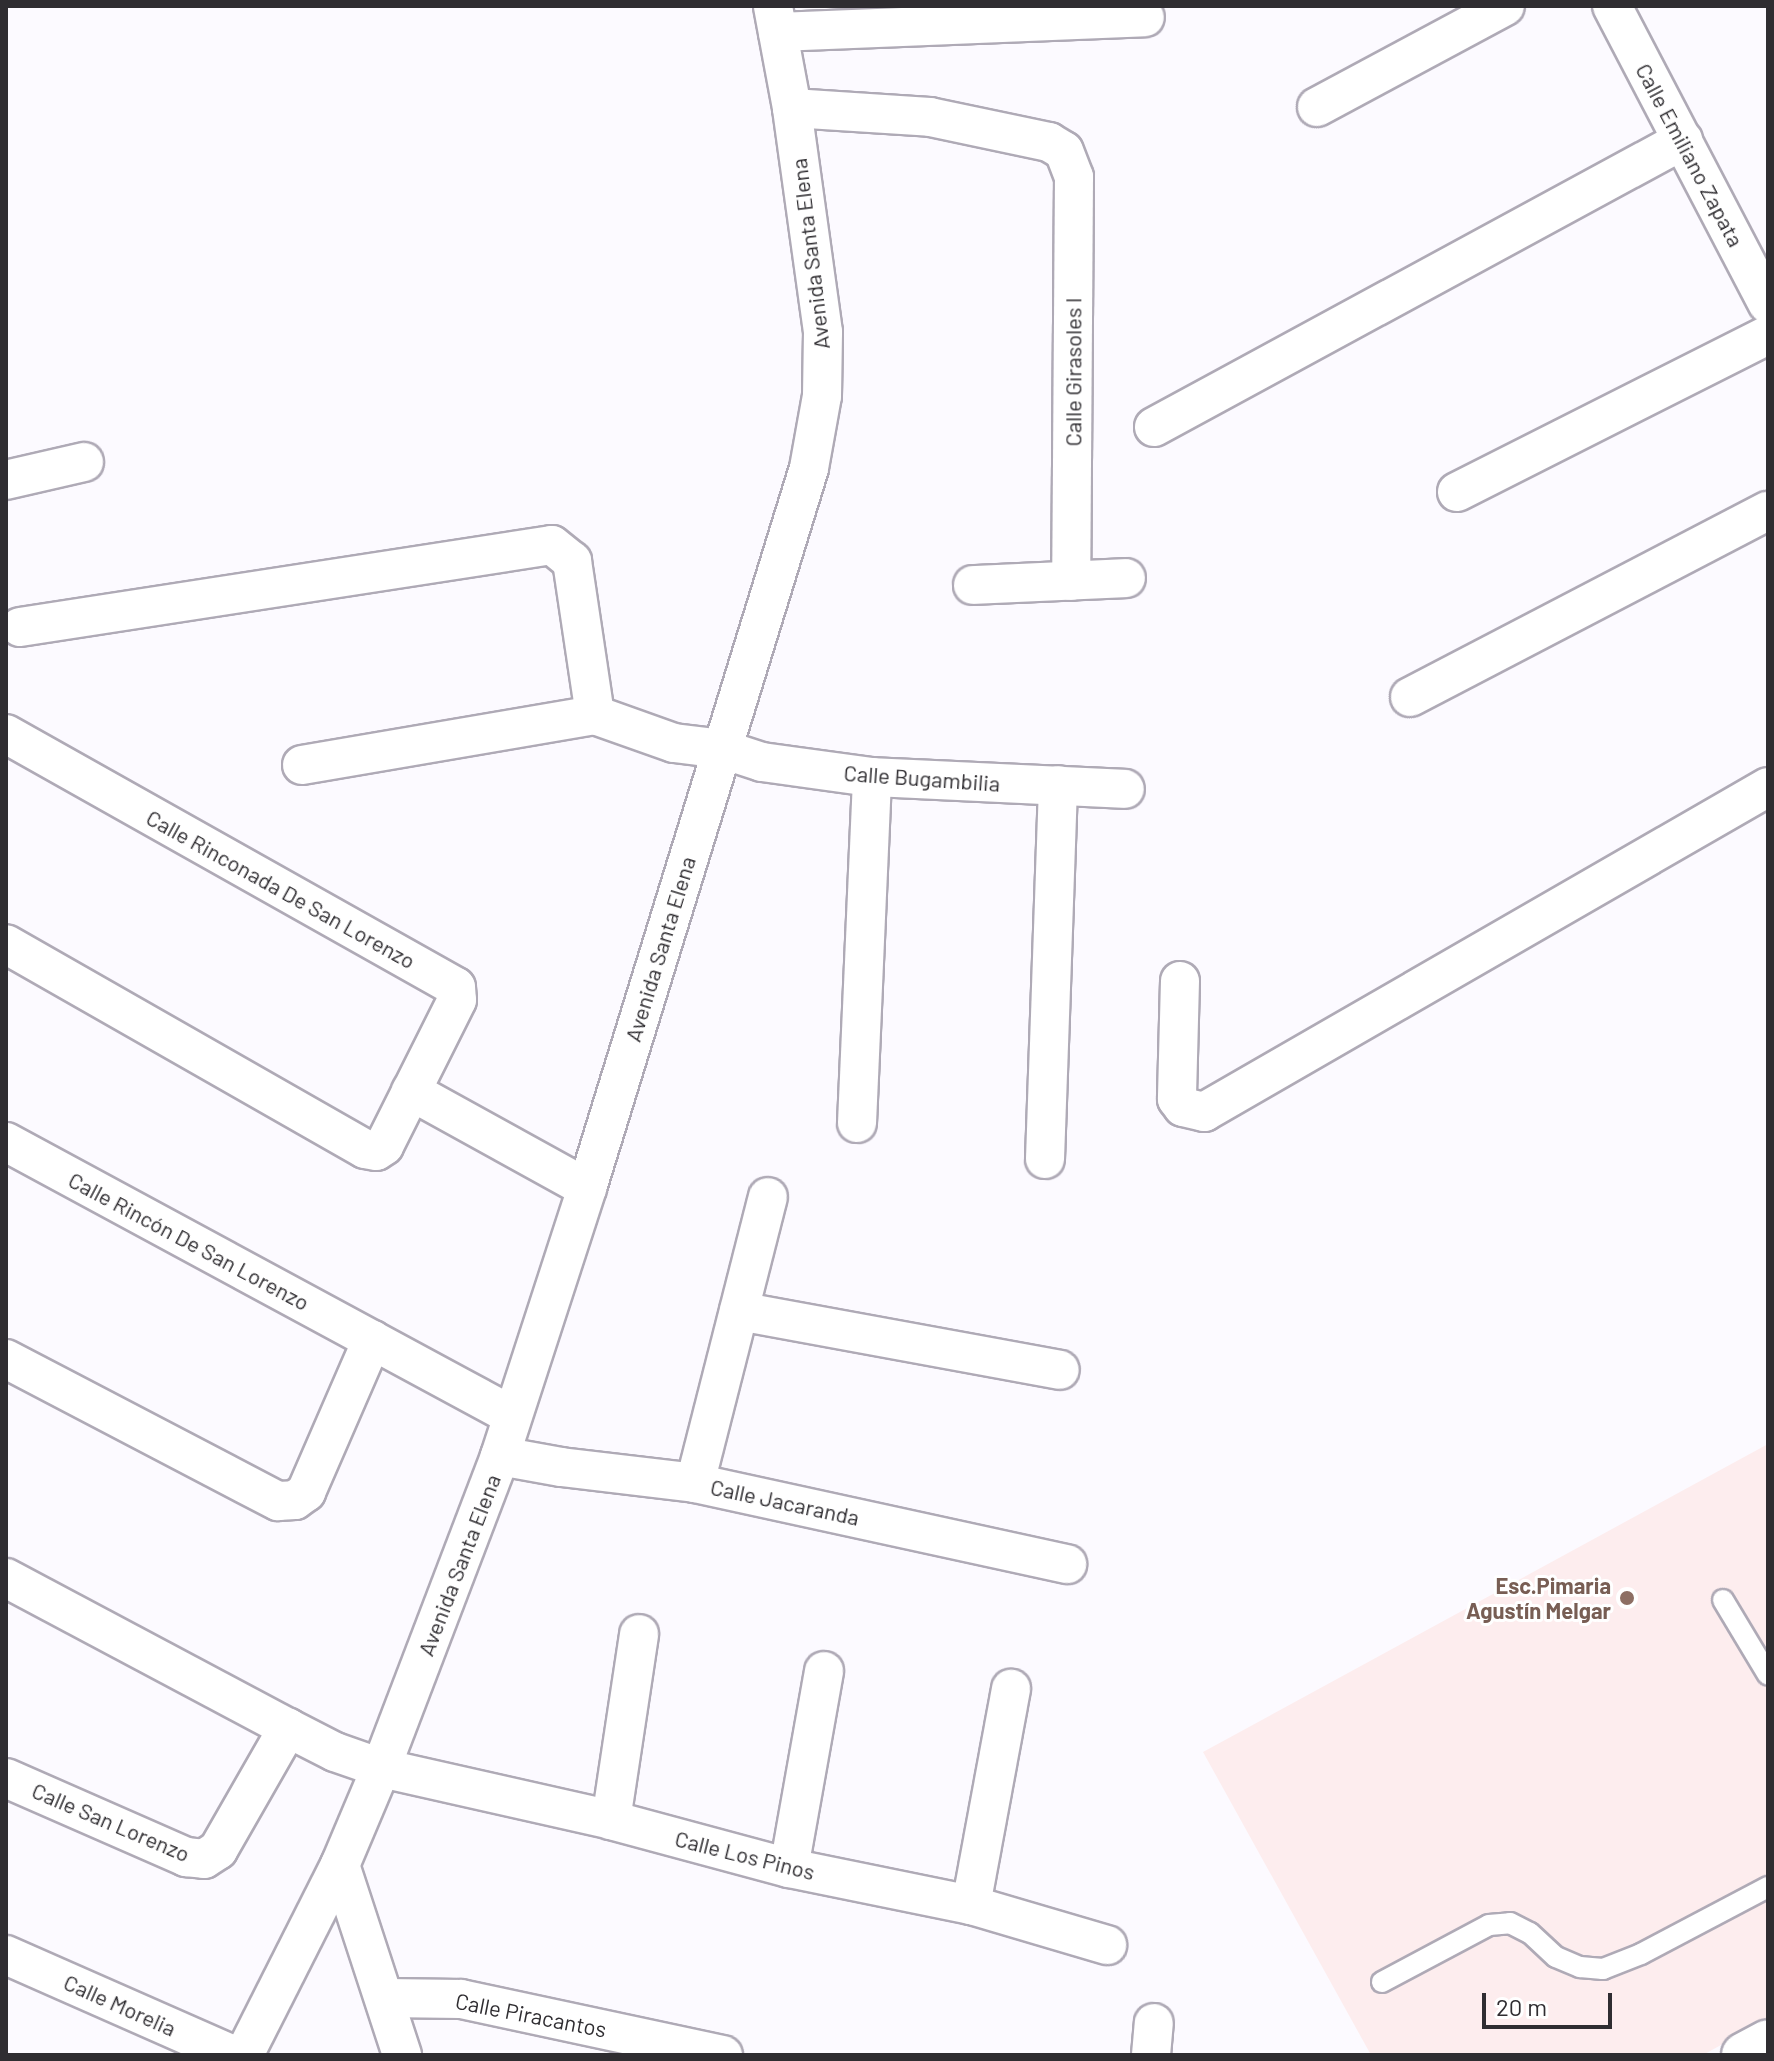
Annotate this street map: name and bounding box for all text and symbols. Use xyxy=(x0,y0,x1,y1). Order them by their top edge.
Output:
street label: Calle Emiliano Zapata xyxy=(1631,59,1749,251)
street label: Avenida Santa Elena xyxy=(785,157,835,351)
street label: Calle Girasoles I xyxy=(1060,298,1086,446)
street label: Calle Bugambilia xyxy=(843,759,1001,797)
street label: Calle Rinconada De San Lorenzo xyxy=(142,804,420,974)
street label: Avenida Santa Elena xyxy=(619,853,701,1045)
street label: Calle Rincón De San Lorenzo xyxy=(64,1166,314,1316)
street label: Avenida Santa Elena xyxy=(412,1470,506,1660)
street label: Calle Jacaranda xyxy=(708,1473,862,1531)
place label: Esc.Pimaria Agustín Melgar xyxy=(1466,1572,1611,1624)
marker: Esc.Pimaria Agustín Melgar xyxy=(1618,1589,1636,1607)
street label: Calle San Lorenzo xyxy=(28,1777,194,1867)
street label: Calle Los Pinos xyxy=(672,1825,818,1885)
street label: Calle Morelia xyxy=(60,1969,180,2041)
scale bar xyxy=(1486,1977,1616,2027)
street label: Calle Piracantos xyxy=(453,1987,609,2043)
text: 20 m xyxy=(1496,1992,1547,2021)

